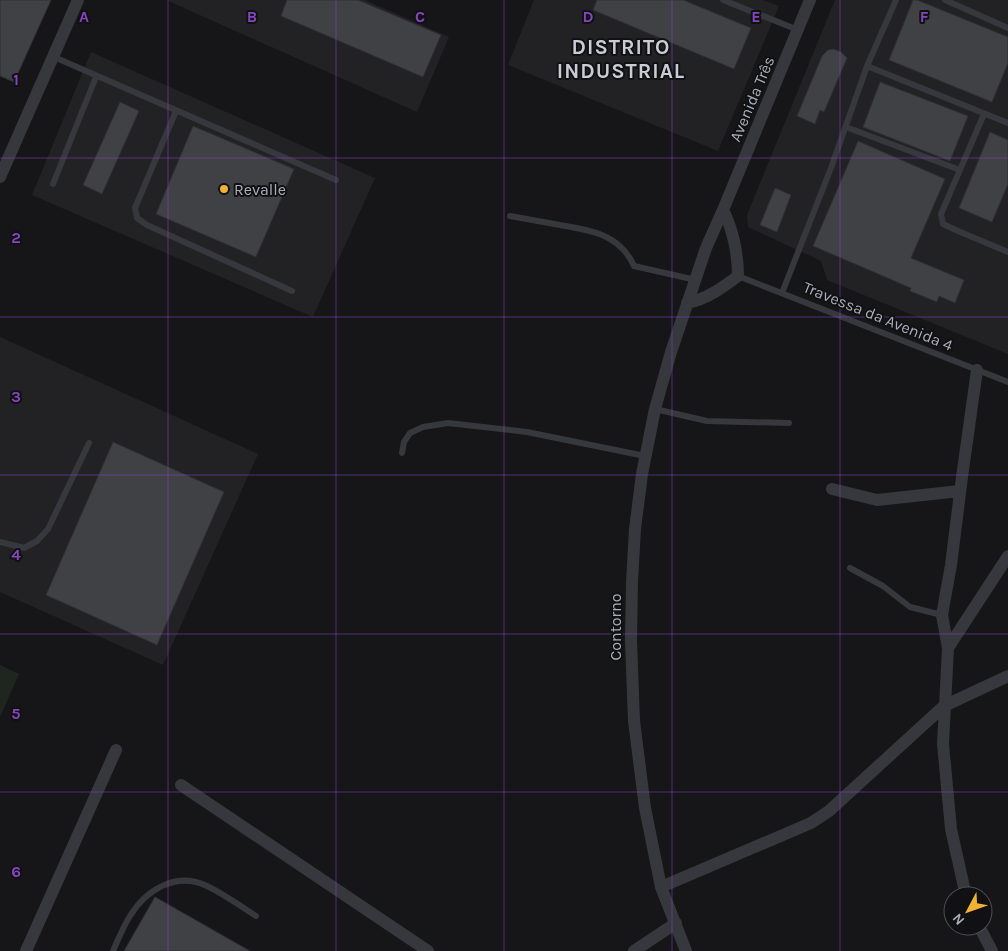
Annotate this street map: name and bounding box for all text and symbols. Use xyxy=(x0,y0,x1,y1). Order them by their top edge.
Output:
text: A xyxy=(79,7,89,26)
text: B xyxy=(247,7,257,26)
text: C xyxy=(415,7,425,26)
text: D xyxy=(583,7,594,26)
text: E xyxy=(751,7,761,26)
text: F xyxy=(920,7,929,26)
district label: DISTRITO INDUSTRIAL xyxy=(557,35,685,83)
street label: Avenida Três xyxy=(726,53,778,145)
text: 1 xyxy=(13,70,19,89)
place label: Revalle xyxy=(234,180,286,199)
marker: Revalle xyxy=(218,183,230,195)
text: 2 xyxy=(11,228,21,247)
street label: Travessa da Avenida 4 xyxy=(800,277,956,355)
text: 3 xyxy=(11,387,21,406)
text: 4 xyxy=(11,545,21,564)
street label: Contorno xyxy=(606,593,625,661)
text: 5 xyxy=(11,704,21,723)
text: 6 xyxy=(11,862,21,881)
north arrow xyxy=(943,886,993,936)
text: N xyxy=(949,910,968,929)

